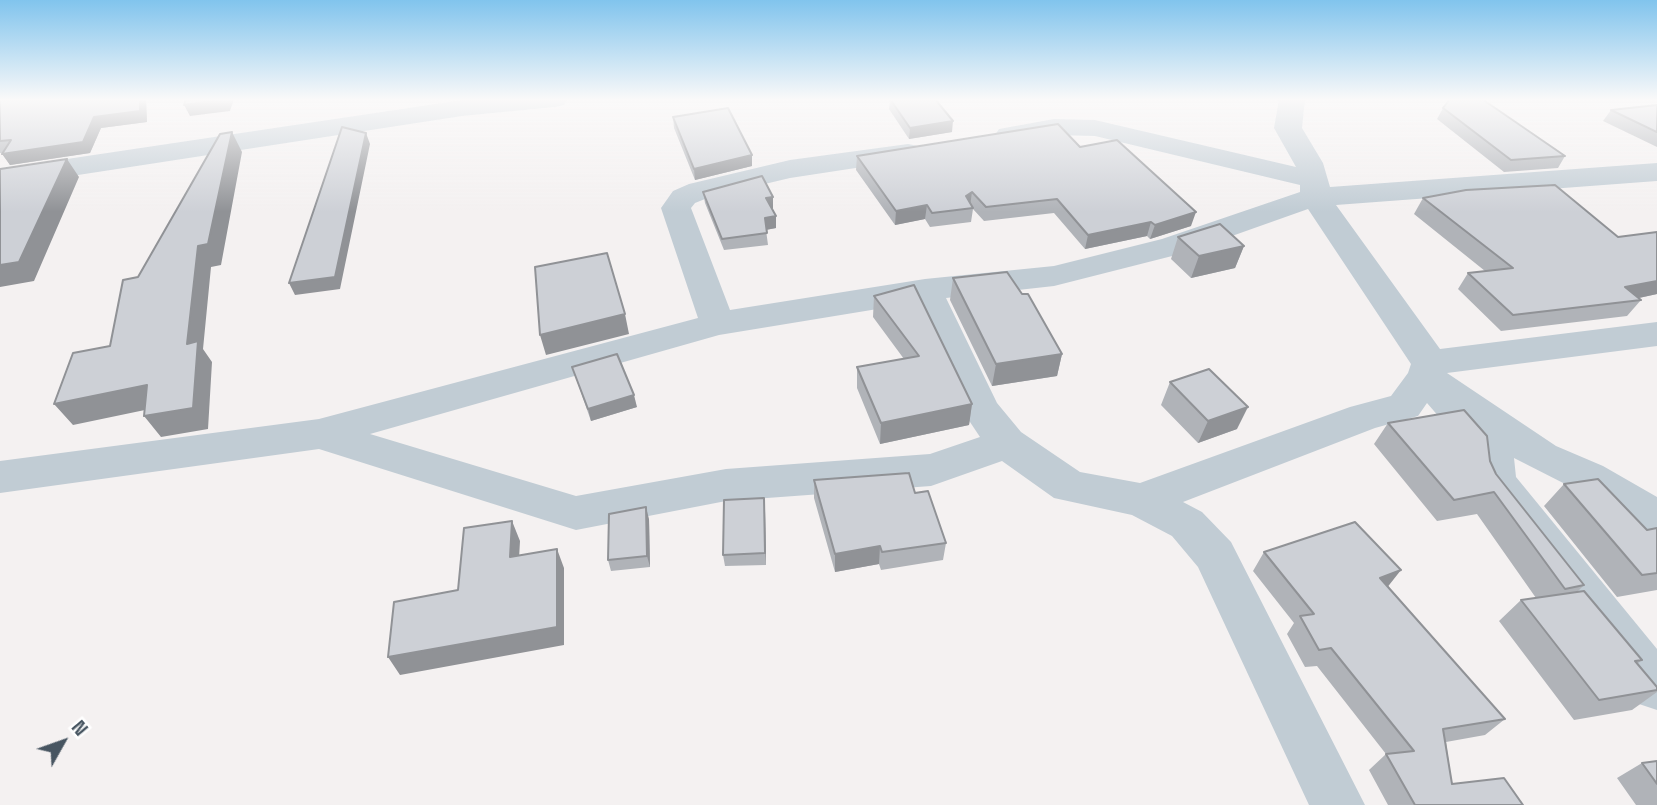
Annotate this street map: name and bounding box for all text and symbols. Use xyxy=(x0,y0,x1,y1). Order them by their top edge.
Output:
north arrow xyxy=(28,707,98,777)
text: N xyxy=(66,715,93,741)

